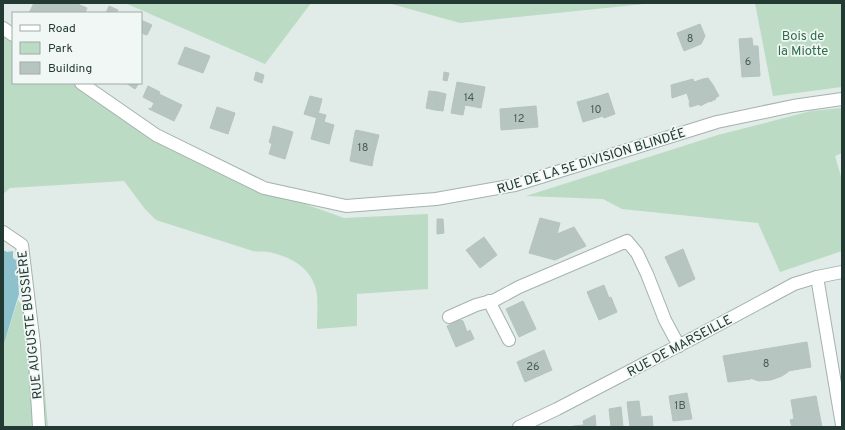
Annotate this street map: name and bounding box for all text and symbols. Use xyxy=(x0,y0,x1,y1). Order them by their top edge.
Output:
legend xyxy=(12,12,142,84)
text: Road xyxy=(48,21,76,37)
park label: Bois de la Miotte xyxy=(778,29,828,60)
house number: 8 xyxy=(687,32,693,46)
text: Park xyxy=(48,41,73,57)
house number: 6 xyxy=(745,55,751,69)
text: Building xyxy=(48,61,92,77)
house number: 14 xyxy=(464,91,475,105)
house number: 10 xyxy=(590,103,602,117)
house number: 12 xyxy=(514,112,524,126)
street label: RUE DE LA 5E DIVISION BLINDÉE xyxy=(495,124,688,198)
house number: 18 xyxy=(358,141,368,155)
street label: RUE AUGUSTE BUSSIÈRE xyxy=(13,250,47,400)
street label: RUE DE MARSEILLE xyxy=(625,312,735,381)
house number: 8 xyxy=(763,357,769,371)
house number: 26 xyxy=(526,360,540,374)
house number: 1B xyxy=(674,399,686,413)

